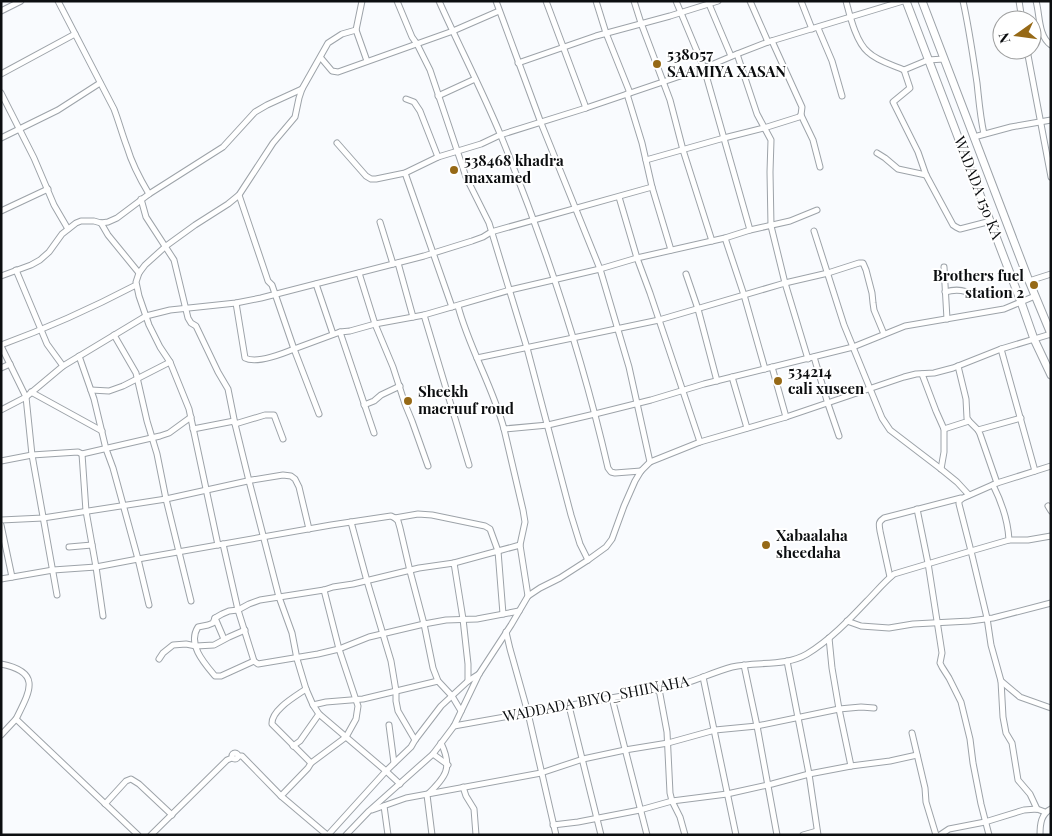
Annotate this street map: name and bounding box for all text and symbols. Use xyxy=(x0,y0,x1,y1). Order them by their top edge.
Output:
north arrow xyxy=(992,10,1042,60)
text: N xyxy=(993,31,1014,45)
place label: 538057 SAAMIYA XASAN xyxy=(667,44,786,81)
marker: 538057 SAAMIYA XASAN xyxy=(651,58,663,70)
street label: WADADA 150 KA xyxy=(950,132,1008,243)
place label: 538468 khadra maxamed xyxy=(464,150,564,187)
marker: 538468 khadra maxamed xyxy=(448,164,460,176)
place label: Brothers fuel station 2 xyxy=(933,265,1024,302)
marker: Brothers fuel station 2 xyxy=(1028,279,1040,291)
place label: 534214 cali xuseen xyxy=(788,361,865,398)
marker: 534214 cali xuseen xyxy=(772,375,784,387)
place label: Sheekh macruuf roud xyxy=(418,381,514,418)
marker: Sheekh macruuf roud xyxy=(402,395,414,407)
place label: Xabaalaha sheedaha xyxy=(776,525,848,562)
marker: Xabaalaha sheedaha xyxy=(760,539,772,551)
street label: WADDADA BIYO_SHIINAHA xyxy=(500,670,691,726)

